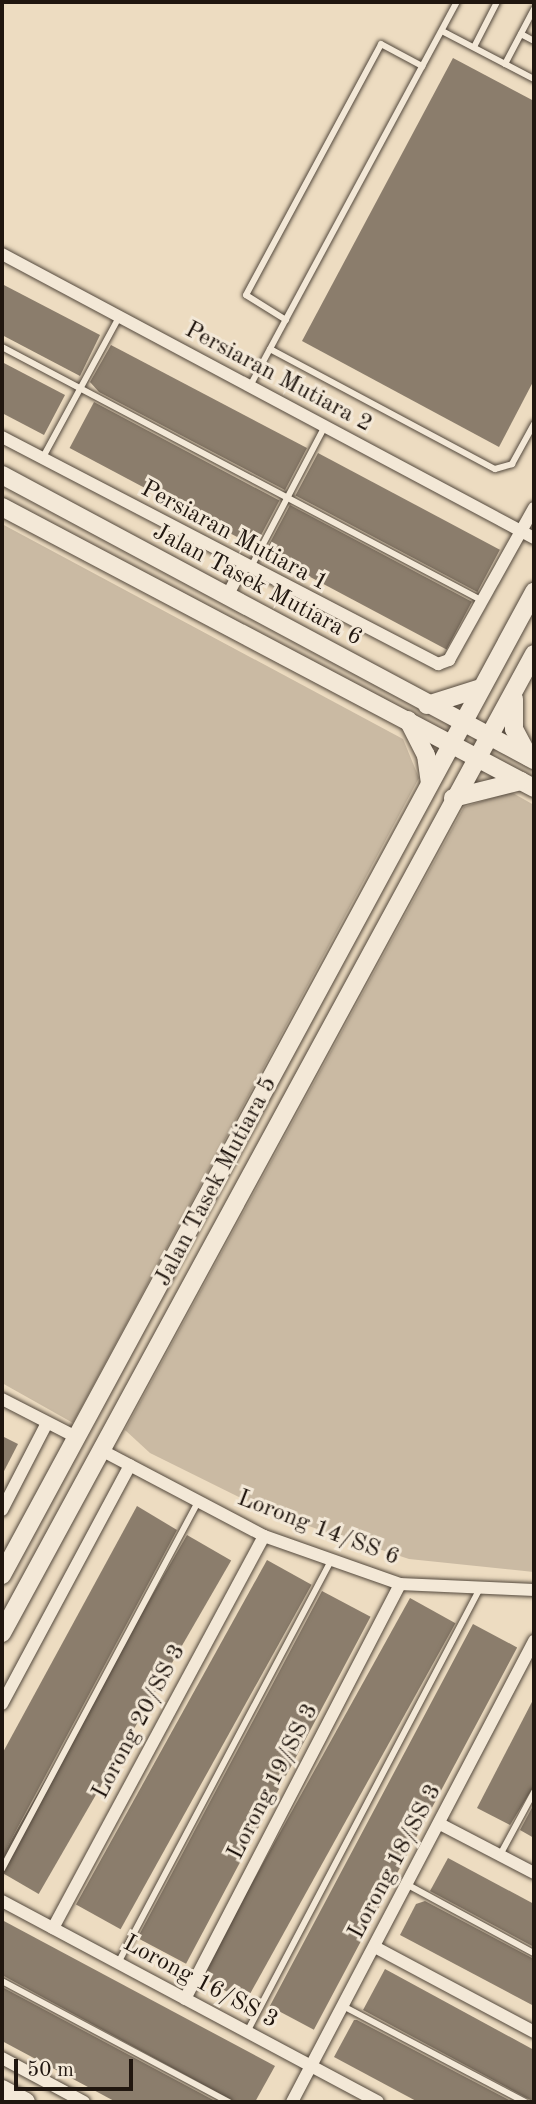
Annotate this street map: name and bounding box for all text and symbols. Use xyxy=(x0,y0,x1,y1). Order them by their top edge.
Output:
street label: Persiaran Mutiara 2 xyxy=(179,316,377,440)
street label: Persiaran Mutiara 1 xyxy=(135,475,333,599)
street label: Jalan Tasek Mutiara 6 xyxy=(147,519,367,653)
street label: Jalan Tasek Mutiara 5 xyxy=(150,1072,284,1292)
street label: Lorong 14/SS 6 xyxy=(233,1485,403,1573)
street label: Lorong 20/SS 3 xyxy=(87,1640,193,1804)
street label: Lorong 19/SS 3 xyxy=(222,1699,326,1865)
street label: Lorong 18/SS 3 xyxy=(343,1780,449,1944)
street label: Lorong 16/SS 3 xyxy=(118,1930,282,2036)
scale bar xyxy=(18,2044,136,2088)
text: 50 m xyxy=(27,2060,74,2081)

